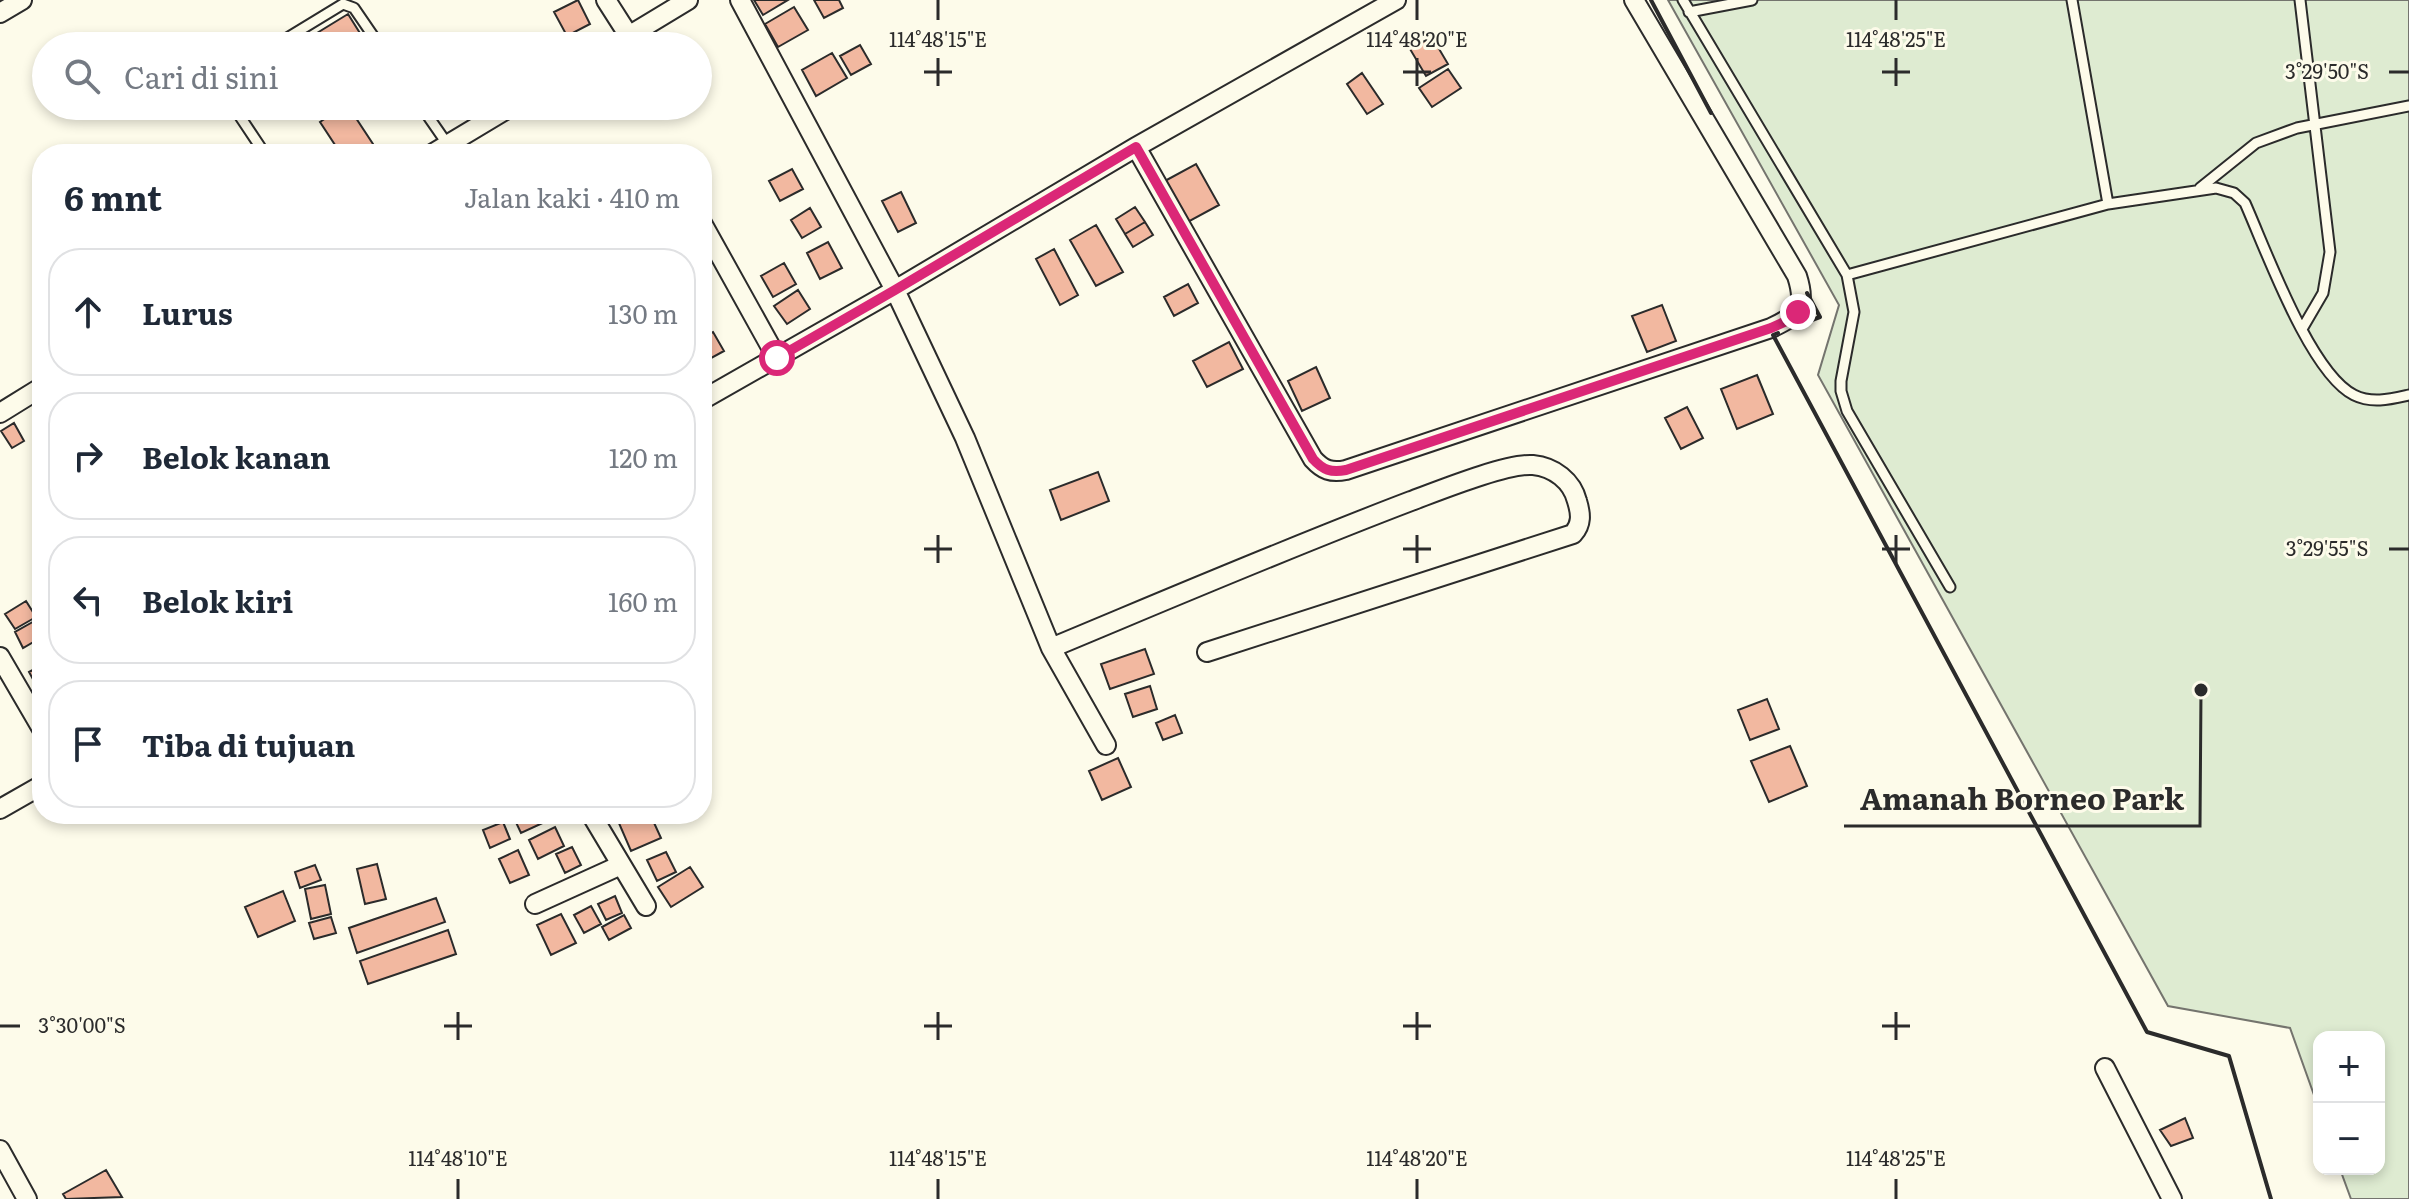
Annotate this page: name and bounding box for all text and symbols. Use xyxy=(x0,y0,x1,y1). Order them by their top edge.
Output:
text: 114°48'15"E xyxy=(889,23,987,53)
text: 114°48'20"E xyxy=(1366,23,1468,53)
text: 114°48'25"E xyxy=(1846,23,1946,53)
search box xyxy=(32,32,712,120)
icon: search xyxy=(60,54,104,98)
text: Cari di sini xyxy=(124,54,278,98)
text: 3°29'50"S xyxy=(2285,55,2369,85)
text: 6 mnt xyxy=(64,171,162,221)
text: Jalan kaki · 410 m xyxy=(464,177,680,216)
icon: ahead xyxy=(66,290,110,334)
text: Lurus xyxy=(142,290,233,334)
text: 130 m xyxy=(608,293,678,332)
route end xyxy=(1780,294,1816,330)
route start xyxy=(759,340,795,376)
icon: right xyxy=(66,434,110,478)
text: Belok kanan xyxy=(142,434,331,478)
text: 120 m xyxy=(609,437,678,476)
text: 3°29'55"S xyxy=(2286,532,2368,562)
icon: left xyxy=(66,578,110,622)
text: Belok kiri xyxy=(142,578,293,622)
text: 160 m xyxy=(608,581,678,620)
icon: arrive xyxy=(66,722,110,766)
text: Tiba di tujuan xyxy=(142,722,355,766)
callout: Amanah Borneo Park xyxy=(1844,772,2200,826)
text: Amanah Borneo Park xyxy=(1860,775,2185,819)
text: 3°30'00"S xyxy=(38,1009,126,1039)
map controls xyxy=(2313,1031,2385,1175)
button: + xyxy=(2313,1031,2385,1103)
button: − xyxy=(2313,1103,2385,1175)
text: 114°48'10"E xyxy=(408,1142,508,1172)
text: 114°48'15"E xyxy=(889,1142,987,1172)
text: 114°48'20"E xyxy=(1366,1142,1468,1172)
text: 114°48'25"E xyxy=(1846,1142,1946,1172)

